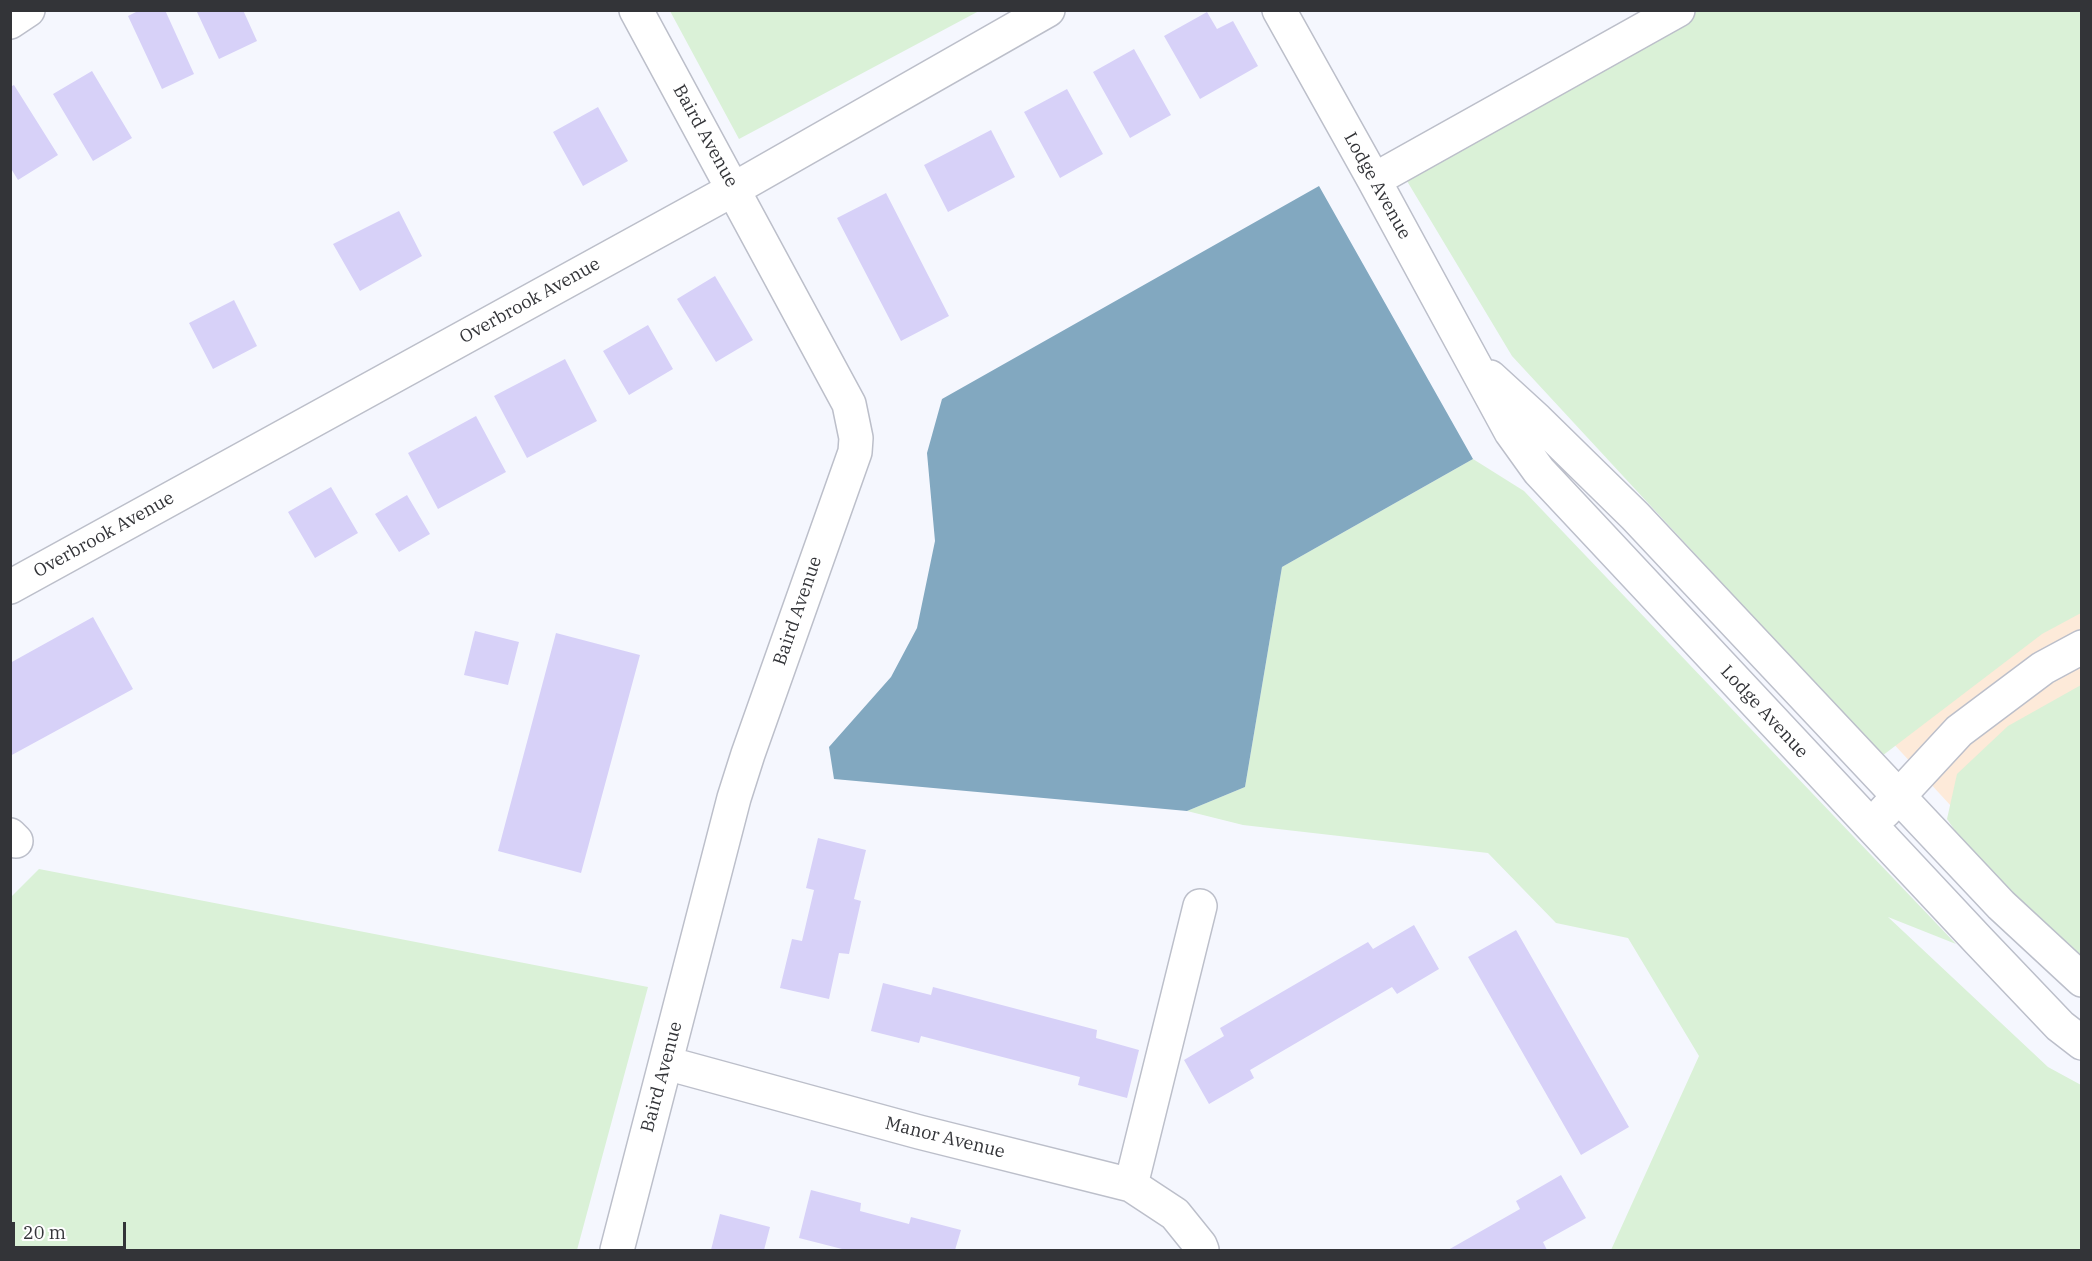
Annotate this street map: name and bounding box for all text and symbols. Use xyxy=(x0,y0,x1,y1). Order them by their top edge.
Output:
street label: Baird Avenue xyxy=(668,81,742,191)
street label: Lodge Avenue xyxy=(1339,129,1415,243)
street label: Overbrook Avenue xyxy=(456,253,604,349)
street label: Overbrook Avenue xyxy=(30,487,178,583)
street label: Baird Avenue xyxy=(769,554,827,668)
street label: Lodge Avenue xyxy=(1716,661,1812,763)
street label: Baird Avenue xyxy=(637,1019,687,1135)
street label: Manor Avenue xyxy=(883,1113,1007,1163)
scale bar xyxy=(15,1210,129,1248)
text: 20 m xyxy=(23,1221,66,1244)

